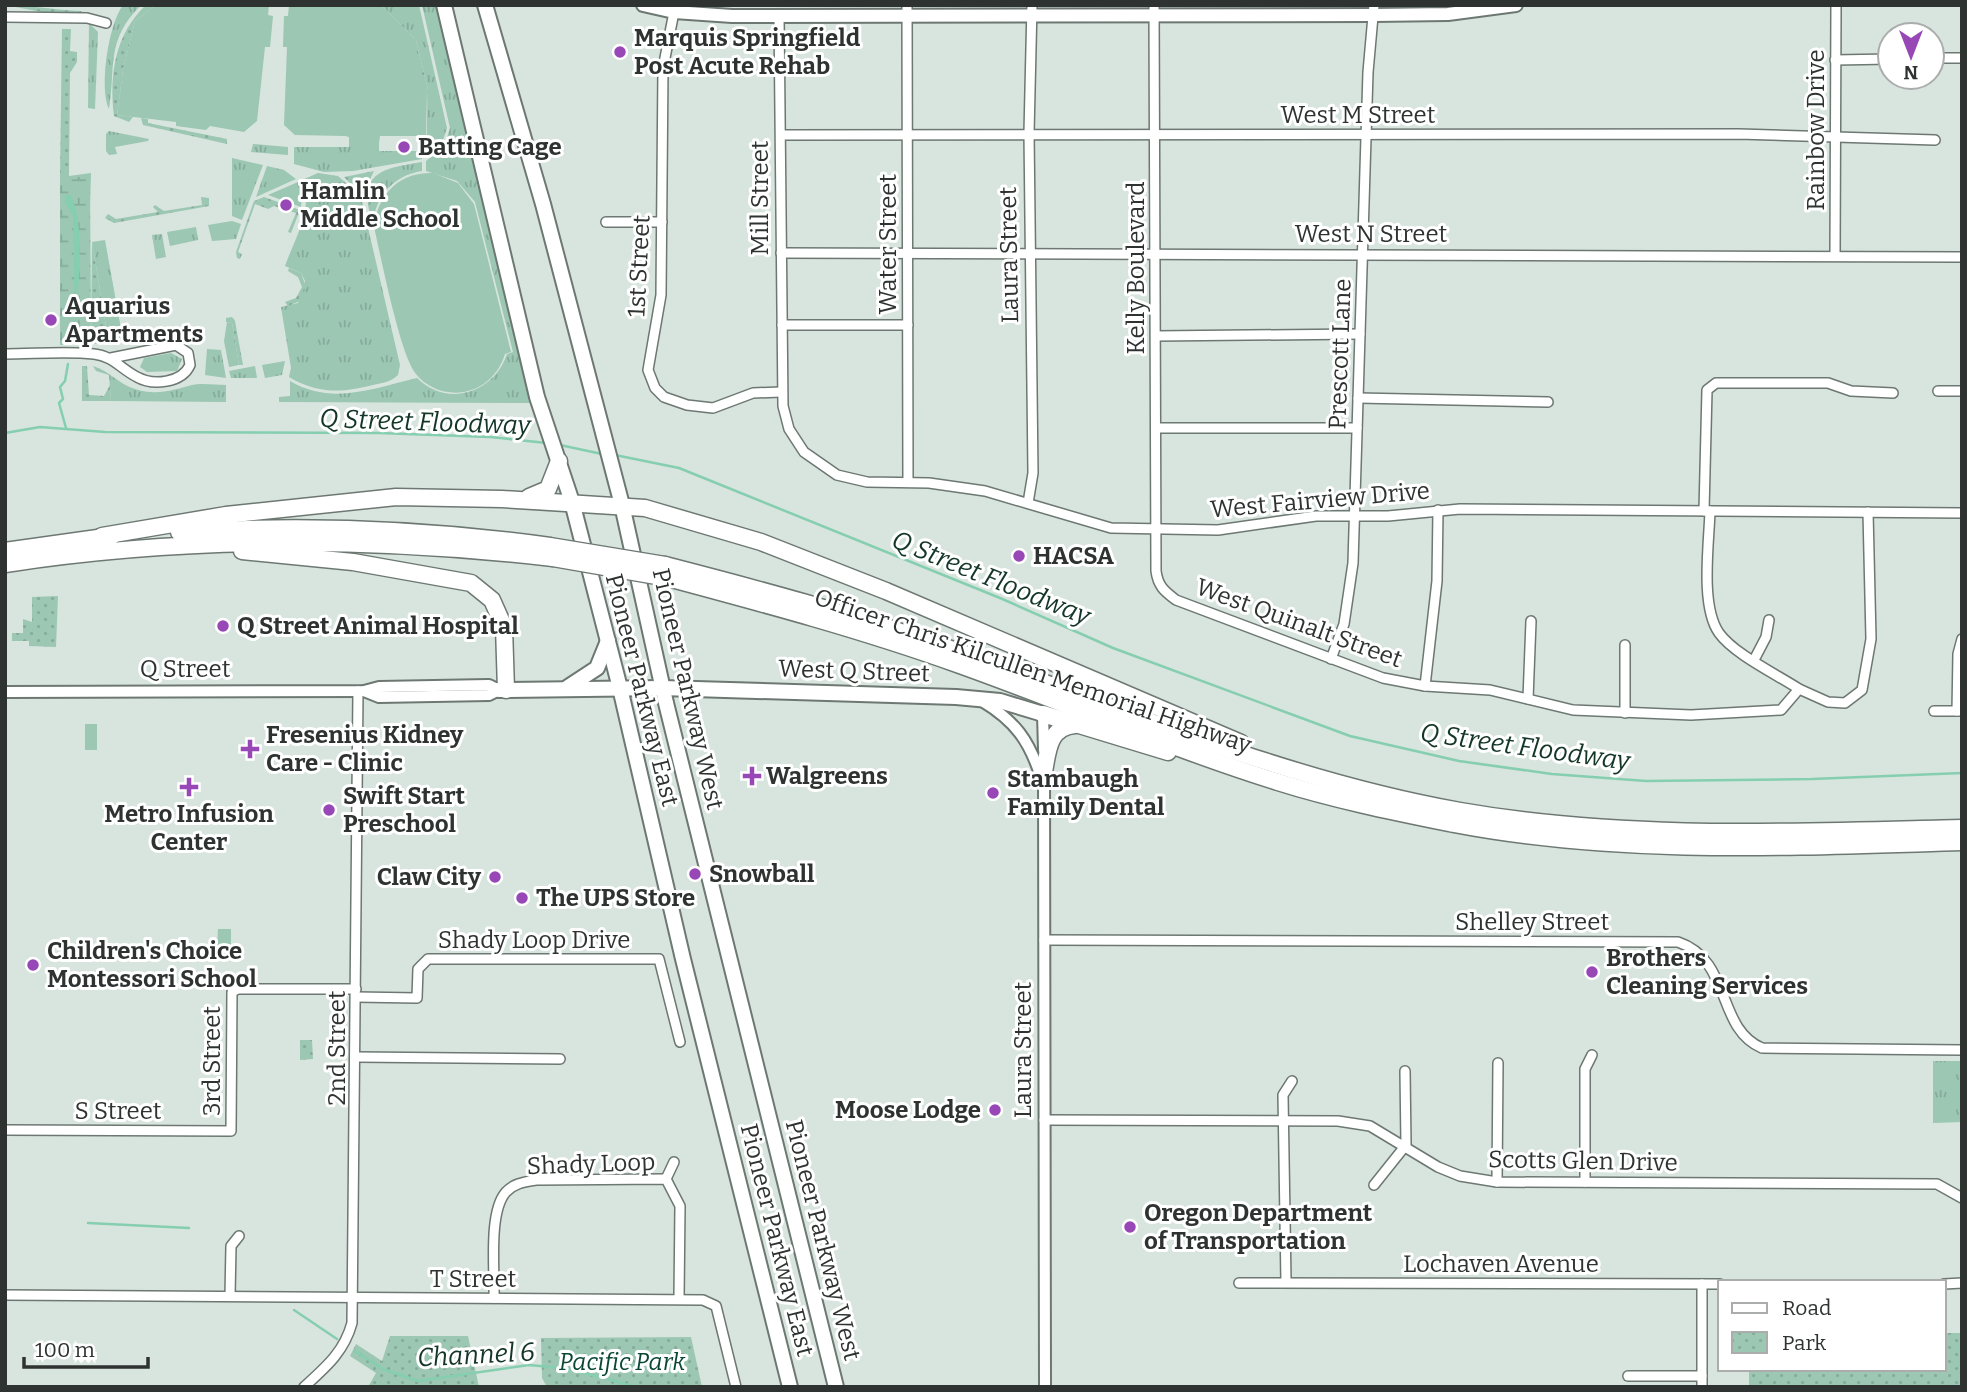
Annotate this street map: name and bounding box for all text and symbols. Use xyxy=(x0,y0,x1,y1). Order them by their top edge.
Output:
north arrow xyxy=(1876,21,1946,91)
place label: Marquis Springfield Post Acute Rehab xyxy=(634,24,861,80)
marker: Marquis Springfield Post Acute Rehab xyxy=(612,44,628,60)
street label: Rainbow Drive xyxy=(1802,49,1830,211)
text: N xyxy=(1903,61,1918,84)
street label: West M Street xyxy=(1281,101,1436,129)
place label: Batting Cage xyxy=(418,133,562,161)
marker: Batting Cage xyxy=(396,139,412,155)
street label: Mill Street xyxy=(746,140,774,255)
street label: Water Street xyxy=(874,174,902,314)
place label: Hamlin Middle School xyxy=(300,177,460,233)
street label: Kelly Boulevard xyxy=(1122,181,1150,355)
street label: Laura Street xyxy=(994,186,1024,323)
marker: Hamlin Middle School xyxy=(278,197,294,213)
street label: 1st Street xyxy=(622,214,656,318)
street label: West N Street xyxy=(1295,220,1448,248)
street label: Prescott Lane xyxy=(1323,278,1357,430)
place label: Aquarius Apartments xyxy=(65,292,203,348)
marker: Aquarius Apartments xyxy=(43,312,59,328)
water label: Q Street Floodway xyxy=(319,403,533,441)
street label: West Fairview Drive xyxy=(1209,476,1431,524)
water label: Q Street Floodway xyxy=(887,524,1096,633)
place label: HACSA xyxy=(1033,542,1115,570)
marker: HACSA xyxy=(1011,548,1027,564)
street label: Pioneer Parkway West xyxy=(647,566,729,813)
street label: Pioneer Parkway East xyxy=(600,571,685,809)
street label: West Quinalt Street xyxy=(1192,573,1406,673)
street label: Officer Chris Kilcullen Memorial Highway xyxy=(811,583,1256,759)
place label: Q Street Animal Hospital xyxy=(237,612,519,640)
marker: Q Street Animal Hospital xyxy=(215,618,231,634)
street label: West Q Street xyxy=(778,654,931,688)
street label: Q Street xyxy=(140,655,231,683)
water label: Q Street Floodway xyxy=(1418,717,1633,777)
place label: Fresenius Kidney Care - Clinic xyxy=(266,721,464,777)
marker: Fresenius Kidney Care - Clinic xyxy=(240,739,260,759)
place label: Walgreens xyxy=(766,762,888,790)
place label: Stambaugh Family Dental xyxy=(1007,765,1165,821)
marker: Walgreens xyxy=(744,768,760,784)
marker: Metro Infusion Center xyxy=(179,777,199,797)
place label: Swift Start Preschool xyxy=(343,782,466,838)
marker: Stambaugh Family Dental xyxy=(985,785,1001,801)
place label: Metro Infusion Center xyxy=(104,800,274,856)
marker: Swift Start Preschool xyxy=(321,802,337,818)
place label: Snowball xyxy=(709,860,815,888)
place label: Claw City xyxy=(377,863,482,891)
marker: Snowball xyxy=(687,866,703,882)
marker: Claw City xyxy=(487,869,503,885)
place label: The UPS Store xyxy=(536,884,695,912)
marker: The UPS Store xyxy=(514,890,530,906)
street label: Shelley Street xyxy=(1455,908,1609,936)
street label: Shady Loop Drive xyxy=(438,926,630,954)
place label: Children's Choice Montessori School xyxy=(47,937,257,993)
place label: Brothers Cleaning Services xyxy=(1606,944,1808,1000)
marker: Children's Choice Montessori School xyxy=(25,957,41,973)
marker: Brothers Cleaning Services xyxy=(1584,964,1600,980)
street label: Laura Street xyxy=(1009,981,1037,1118)
street label: 2nd Street xyxy=(323,990,351,1106)
street label: 3rd Street xyxy=(198,1006,226,1116)
place label: Moose Lodge xyxy=(835,1096,981,1124)
street label: S Street xyxy=(75,1097,162,1125)
marker: Moose Lodge xyxy=(987,1102,1003,1118)
street label: Pioneer Parkway West xyxy=(780,1117,867,1363)
street label: Pioneer Parkway East xyxy=(735,1121,820,1359)
street label: Scotts Glen Drive xyxy=(1488,1145,1678,1177)
street label: Shady Loop xyxy=(526,1148,656,1180)
place label: Oregon Department of Transportation xyxy=(1144,1199,1373,1255)
marker: Oregon Department of Transportation xyxy=(1122,1219,1138,1235)
street label: Lochaven Avenue xyxy=(1403,1250,1599,1278)
street label: T Street xyxy=(430,1265,517,1293)
legend xyxy=(1718,1280,1946,1371)
text: Road xyxy=(1782,1295,1831,1321)
scale bar xyxy=(24,1326,149,1370)
text: Park xyxy=(1782,1330,1826,1356)
water label: Channel 6 xyxy=(416,1336,536,1374)
text: 100 m xyxy=(35,1337,95,1363)
park label: Pacific Park xyxy=(559,1348,686,1376)

